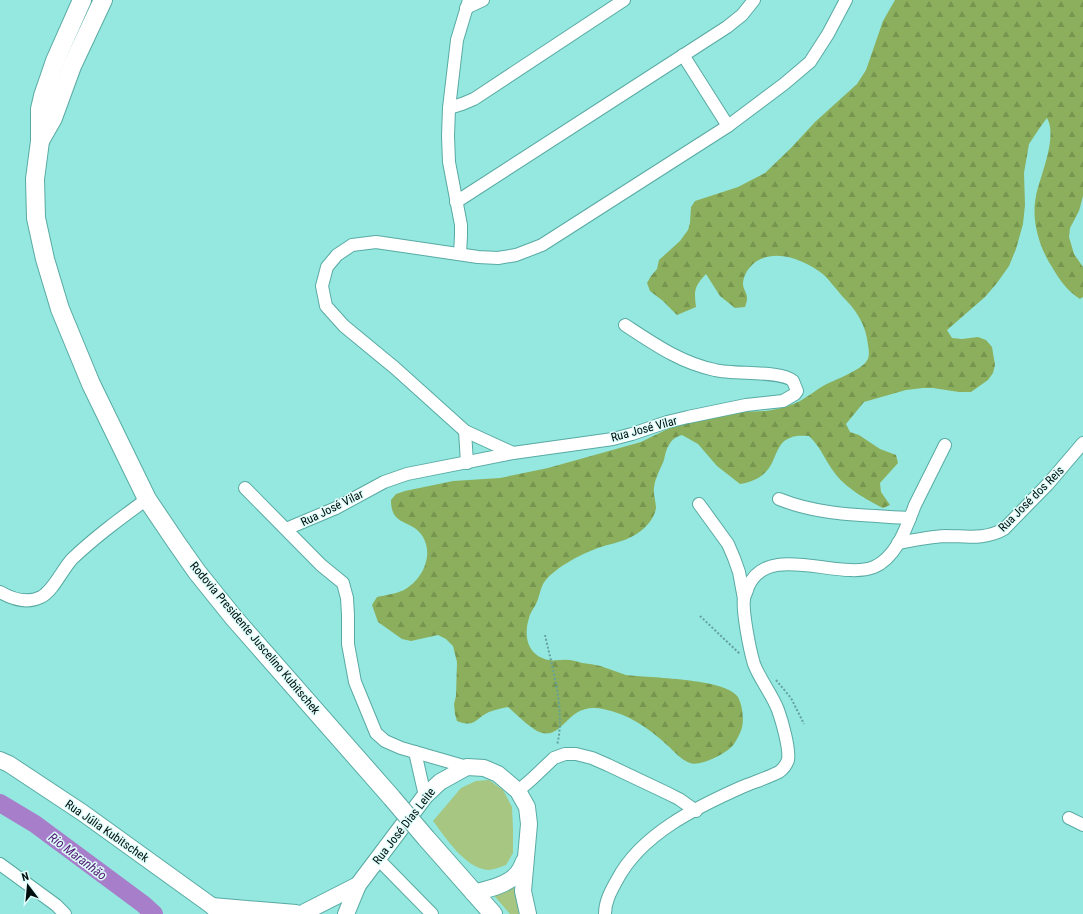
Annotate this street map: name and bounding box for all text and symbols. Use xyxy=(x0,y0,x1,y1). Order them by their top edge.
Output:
street label: Rua José Vilar xyxy=(609,413,679,445)
street label: Rua José dos Reis xyxy=(995,463,1067,535)
street label: Rua José Vilar xyxy=(298,487,366,529)
street label: Rodovia Presidente Juscelino Kubitschek xyxy=(187,559,323,718)
street label: Rua José Dias Leite xyxy=(370,785,438,867)
street label: Rua Júlia Kubitschek xyxy=(63,797,152,865)
water label: Rio Maranhão xyxy=(46,830,110,883)
north arrow xyxy=(8,866,48,906)
text: N xyxy=(20,870,31,884)

